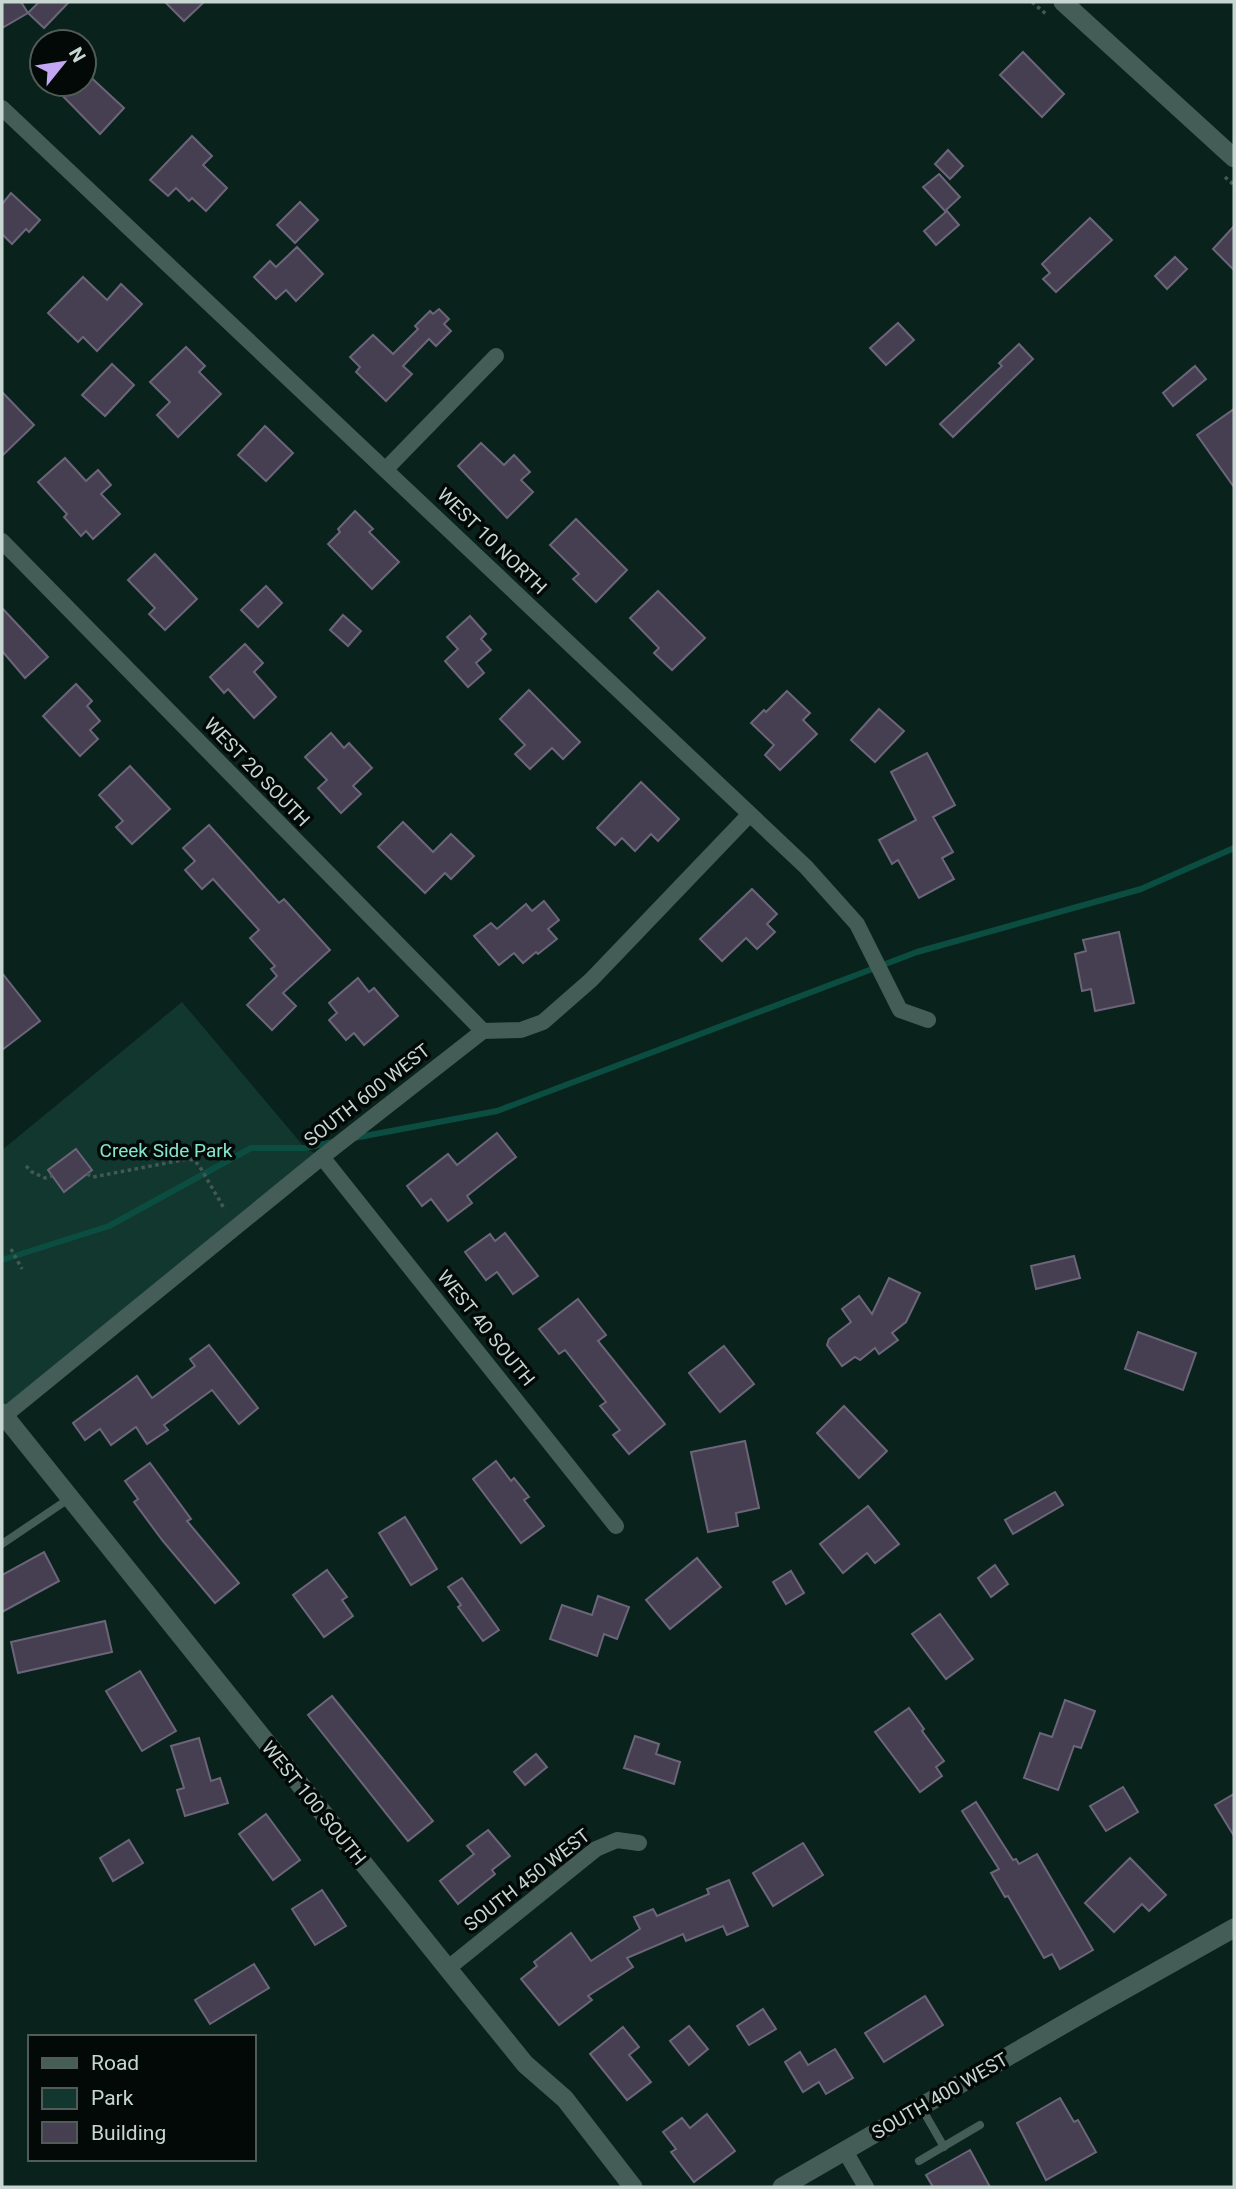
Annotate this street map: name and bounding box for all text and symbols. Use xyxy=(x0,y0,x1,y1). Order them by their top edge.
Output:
north arrow xyxy=(28,28,98,98)
text: N xyxy=(64,43,91,66)
street label: WEST 10 NORTH xyxy=(433,483,551,599)
street label: WEST 20 SOUTH xyxy=(199,713,315,831)
street label: SOUTH 600 WEST xyxy=(300,1039,434,1151)
park label: Creek Side Park xyxy=(100,1139,233,1162)
street label: WEST 40 SOUTH xyxy=(432,1265,540,1391)
street label: WEST 100 SOUTH xyxy=(257,1736,371,1870)
street label: SOUTH 450 WEST xyxy=(460,1824,594,1936)
legend xyxy=(28,2035,256,2161)
street label: SOUTH 400 WEST xyxy=(868,2048,1012,2144)
text: Road xyxy=(91,2051,139,2075)
text: Park xyxy=(91,2086,134,2110)
text: Building xyxy=(91,2121,166,2145)

